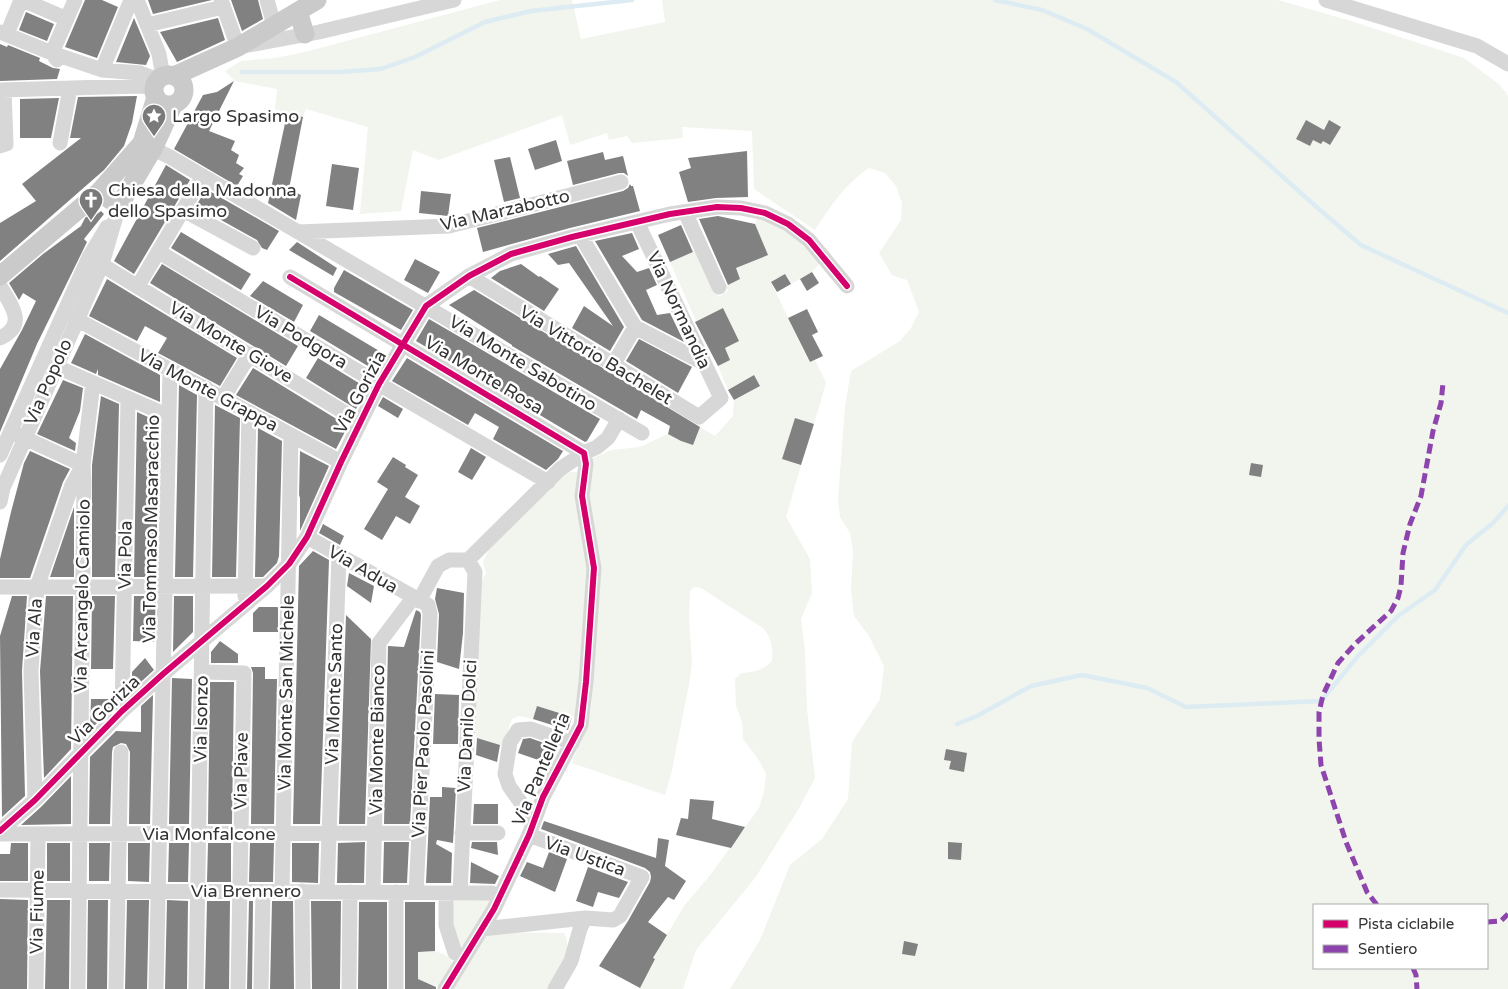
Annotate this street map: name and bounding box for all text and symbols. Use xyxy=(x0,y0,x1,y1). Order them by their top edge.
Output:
place icon: Largo Spasimo xyxy=(141,103,167,137)
place label: Largo Spasimo xyxy=(172,105,299,127)
place label: Chiesa della Madonna dello Spasimo xyxy=(108,179,297,222)
street label: Via Marzabotto xyxy=(438,184,572,236)
church icon: Chiesa della Madonna dello Spasimo xyxy=(78,187,104,221)
street label: Via Normandia xyxy=(642,248,716,372)
street label: Via Monte Giove xyxy=(165,296,297,388)
street label: Via Podgora xyxy=(250,301,352,373)
street label: Via Vittorio Bachelet xyxy=(515,301,677,410)
street label: Via Monte Sabotino xyxy=(445,310,601,416)
street label: Via Monte Rosa xyxy=(421,331,547,419)
street label: Via Popolo xyxy=(19,335,77,429)
street label: Via Monte Grappa xyxy=(134,344,282,436)
street label: Via Gorizia xyxy=(329,347,391,437)
street label: Via Tommaso Masaracchio xyxy=(138,414,164,643)
street label: Via Arcangelo Camiolo xyxy=(69,499,95,693)
street label: Via Pola xyxy=(113,520,137,590)
street label: Via Adua xyxy=(324,540,402,598)
street label: Via Monte San Michele xyxy=(273,595,299,791)
street label: Via Ala xyxy=(21,598,47,658)
street label: Via Monte Santo xyxy=(321,623,347,765)
street label: Via Pier Paolo Pasolini xyxy=(407,649,439,839)
street label: Via Danilo Dolci xyxy=(453,659,481,793)
street label: Via Monte Bianco xyxy=(365,665,389,815)
street label: Via Gorizia xyxy=(64,670,144,750)
street label: Via Isonzo xyxy=(189,675,213,763)
street label: Via Pantelleria xyxy=(507,709,575,829)
street label: Via Piave xyxy=(229,732,253,810)
street label: Via Monfalcone xyxy=(142,823,276,845)
street label: Via Ustica xyxy=(541,831,629,881)
street label: Via Fiume xyxy=(25,870,49,954)
street label: Via Brennero xyxy=(191,880,301,902)
legend xyxy=(1313,904,1488,969)
text: Pista ciclabile xyxy=(1358,915,1454,933)
text: Sentiero xyxy=(1358,940,1417,958)

